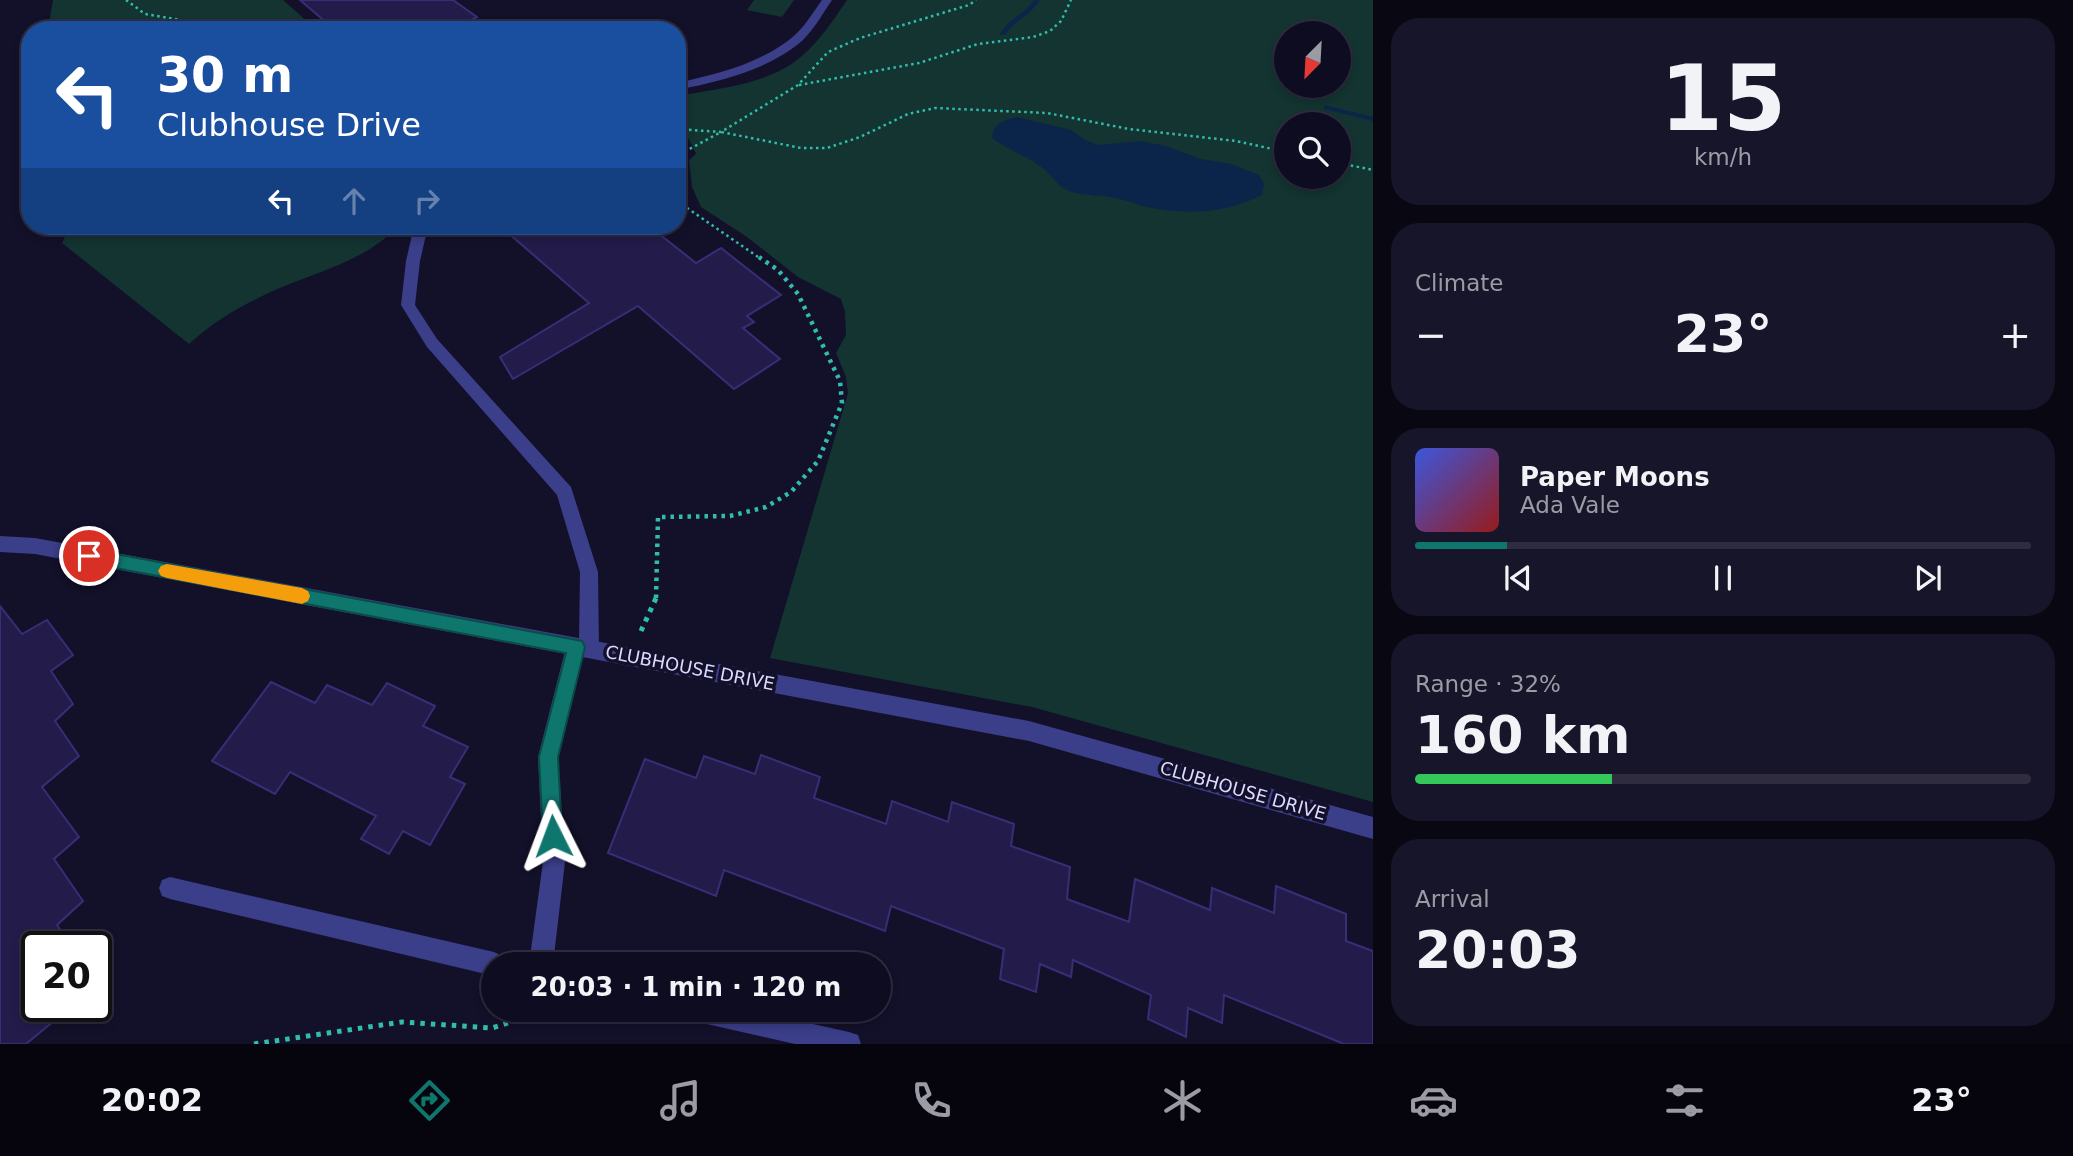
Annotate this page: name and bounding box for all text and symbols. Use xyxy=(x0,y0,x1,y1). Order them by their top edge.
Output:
north arrow xyxy=(1274,21,1351,98)
map controls xyxy=(1274,21,1351,189)
text: 15 xyxy=(1660,46,1786,151)
text: 30 m xyxy=(157,47,293,104)
icon: left xyxy=(42,49,133,140)
text: Clubhouse Drive xyxy=(157,106,421,144)
button: search xyxy=(1274,112,1351,189)
text: km/h xyxy=(1694,144,1752,170)
icon: left xyxy=(262,182,300,220)
icon: ahead xyxy=(335,182,373,220)
icon: right xyxy=(408,182,446,220)
text: Climate xyxy=(1415,270,1504,296)
text: 23° xyxy=(1674,304,1772,364)
text: − xyxy=(1415,313,1447,357)
text: + xyxy=(1999,313,2031,357)
text: Paper Moons xyxy=(1520,462,1710,492)
text: Ada Vale xyxy=(1520,492,1620,518)
pin xyxy=(59,526,119,586)
icon: arrive xyxy=(70,537,108,575)
icon: previous xyxy=(1499,559,1537,597)
icon: pause xyxy=(1704,559,1742,597)
icon: next xyxy=(1909,559,1947,597)
street label: CLUBHOUSE DRIVE xyxy=(604,641,777,694)
text: Range · 32% xyxy=(1415,671,1561,697)
text: 160 km xyxy=(1415,705,1630,765)
street label: CLUBHOUSE DRIVE xyxy=(1158,757,1329,824)
position arrow xyxy=(516,799,590,873)
text: Arrival xyxy=(1415,886,1490,912)
text: 20:03 xyxy=(1415,920,1581,980)
speed limit sign: 20 xyxy=(21,931,112,1022)
text: 20:03 · 1 min · 120 m xyxy=(531,972,841,1002)
icon: directions xyxy=(405,1076,454,1125)
icon: music xyxy=(656,1076,705,1125)
icon: phone xyxy=(907,1076,956,1125)
icon: climate xyxy=(1158,1076,1207,1125)
icon: car xyxy=(1409,1076,1458,1125)
icon: filters xyxy=(1660,1076,1709,1125)
text: 20:02 xyxy=(101,1081,203,1119)
text: 23° xyxy=(1911,1081,1972,1119)

